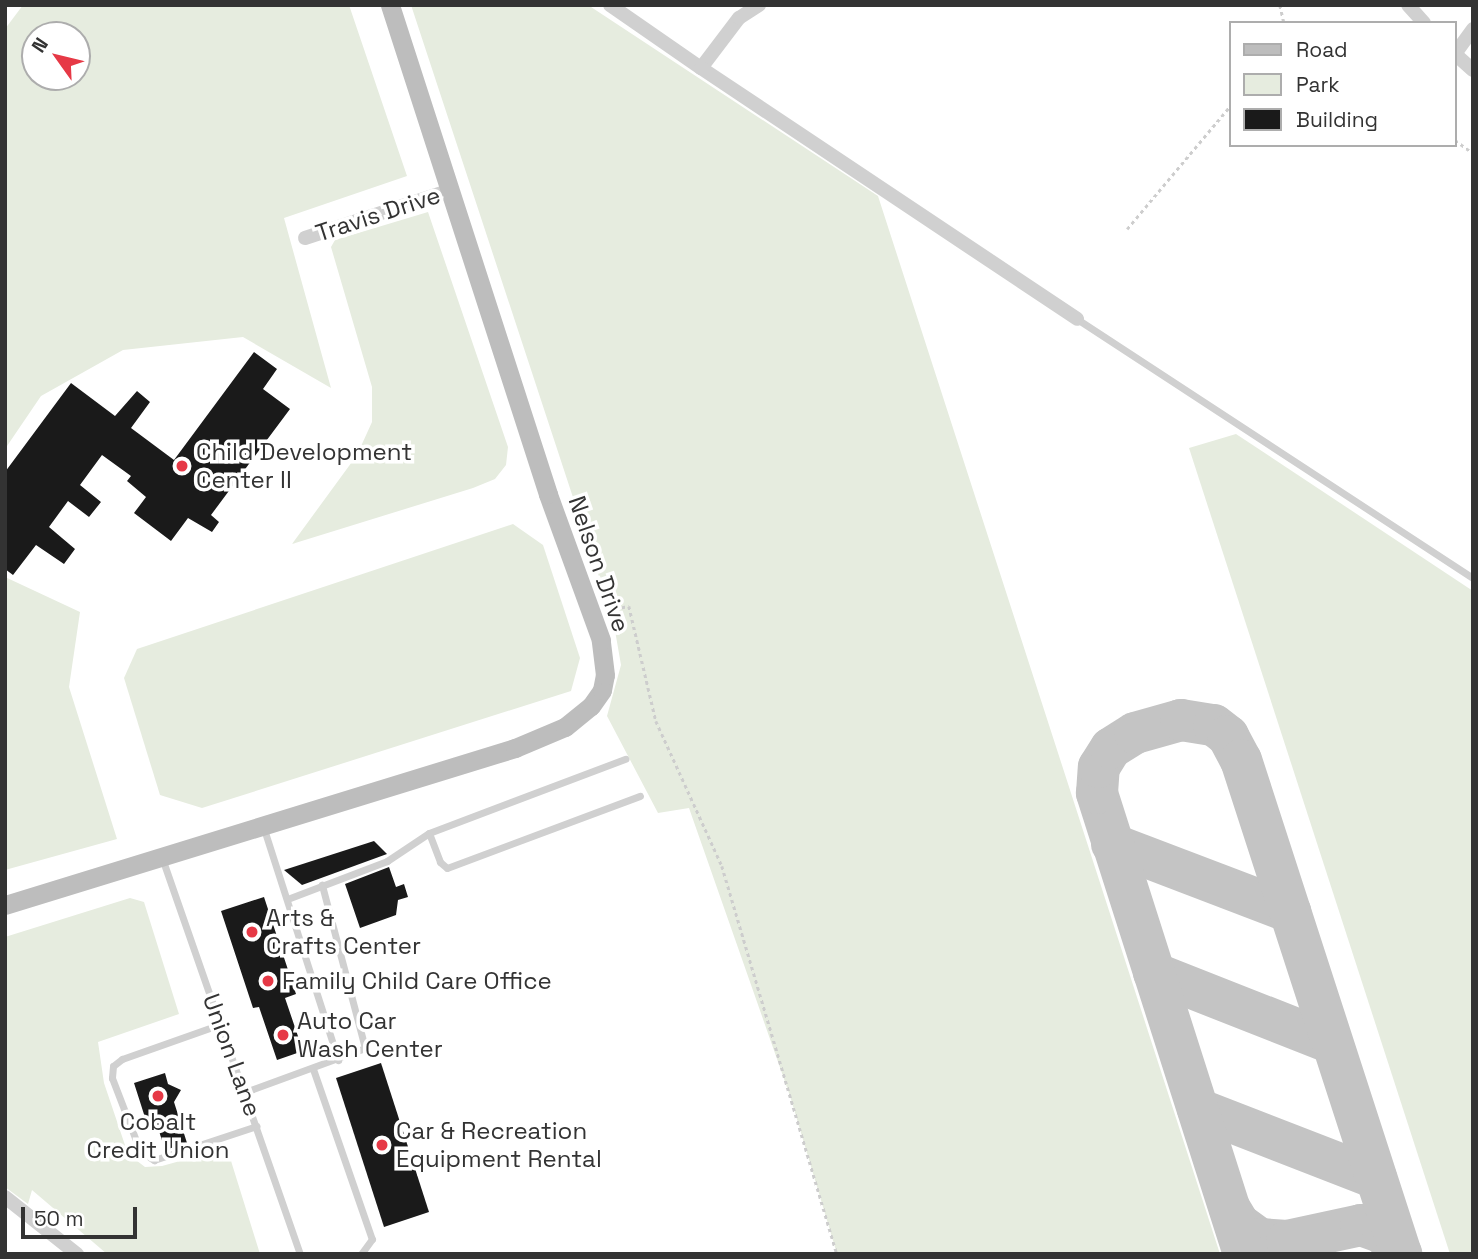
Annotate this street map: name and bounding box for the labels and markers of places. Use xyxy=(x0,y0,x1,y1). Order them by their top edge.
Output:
place label: Child Development Center II xyxy=(196,438,412,494)
marker: Child Development Center II xyxy=(174,458,190,474)
place label: Arts & Crafts Center xyxy=(266,904,421,960)
marker: Arts & Crafts Center xyxy=(244,924,260,940)
place label: Family Child Care Office xyxy=(282,967,552,995)
marker: Family Child Care Office xyxy=(260,973,276,989)
place label: Auto Car Wash Center xyxy=(297,1007,443,1063)
marker: Auto Car Wash Center xyxy=(275,1027,291,1043)
marker: Cobalt Credit Union xyxy=(150,1088,166,1104)
place label: Cobalt Credit Union xyxy=(87,1108,229,1164)
place label: Car & Recreation Equipment Rental xyxy=(396,1117,602,1173)
marker: Car & Recreation Equipment Rental xyxy=(374,1137,390,1153)

